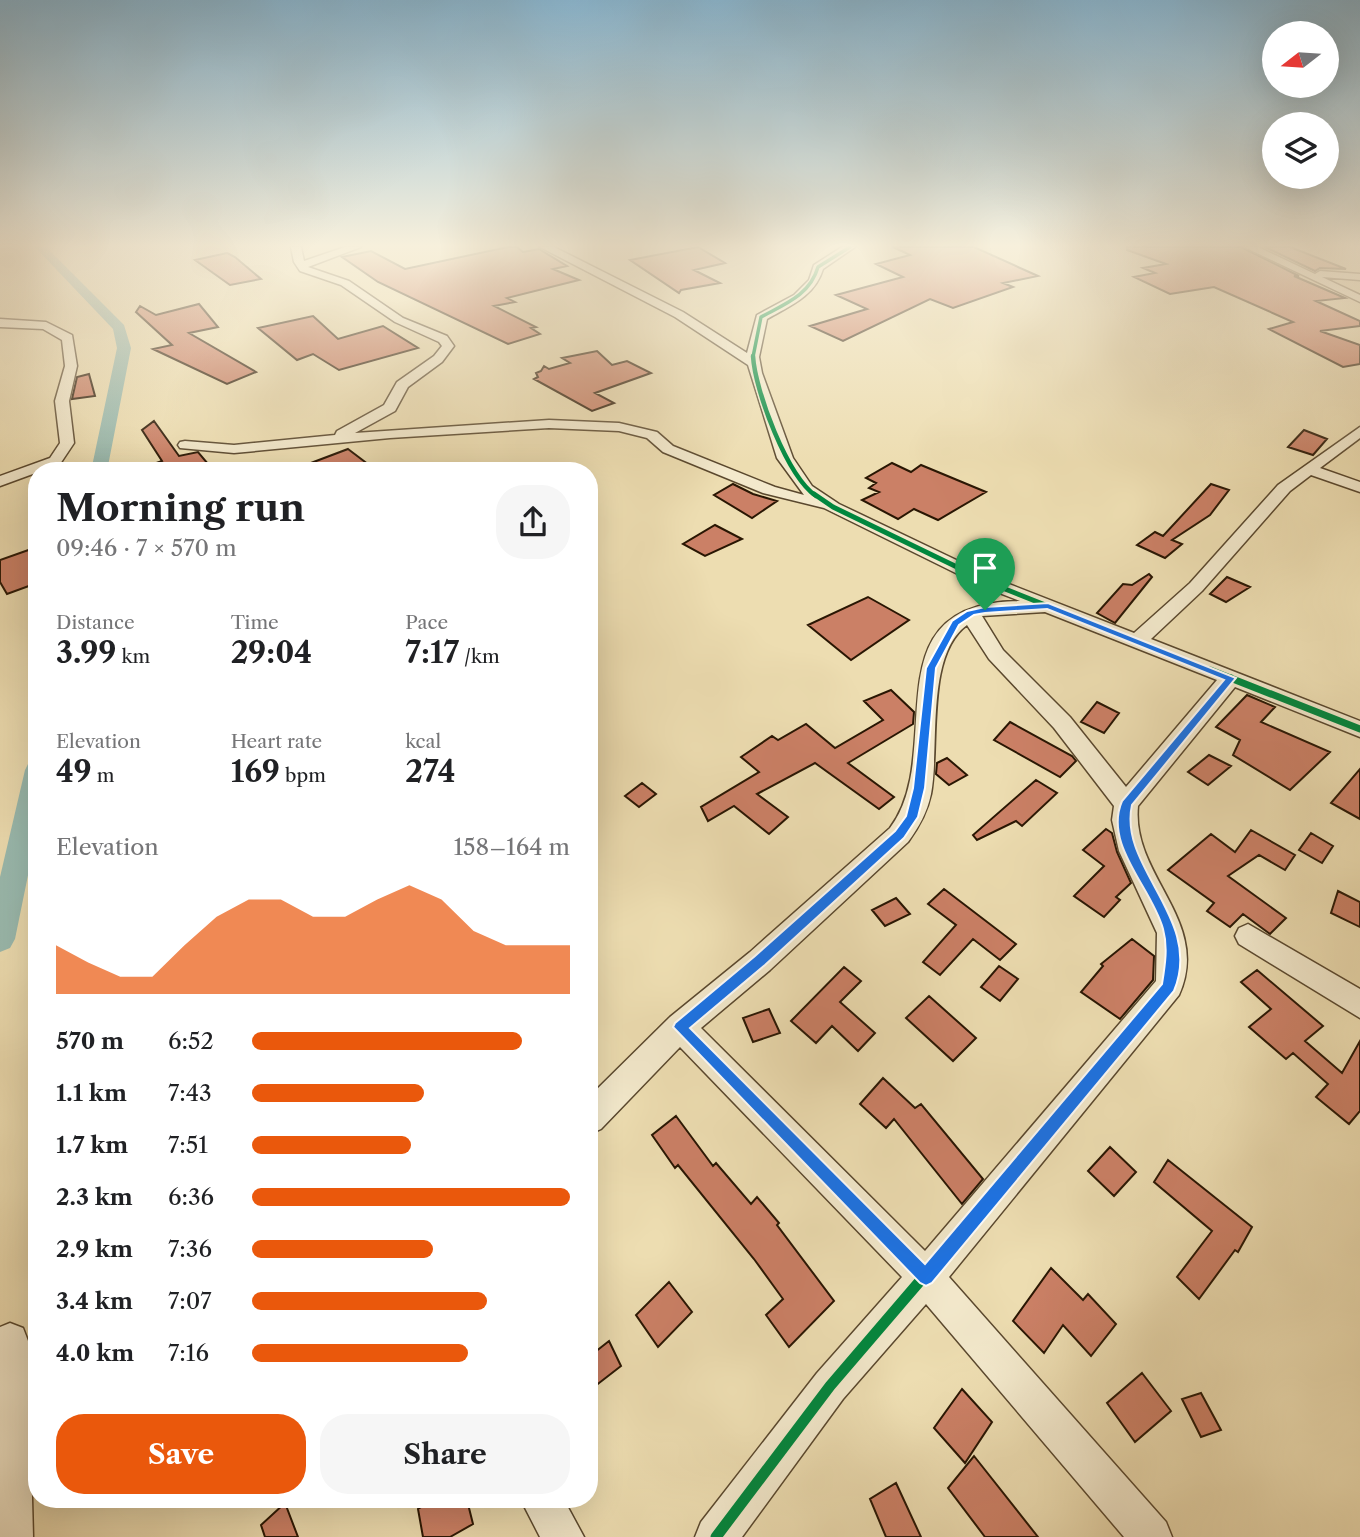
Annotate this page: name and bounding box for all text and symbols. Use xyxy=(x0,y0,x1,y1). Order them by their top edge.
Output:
north arrow xyxy=(1262,21,1339,98)
map controls xyxy=(1262,21,1339,189)
button: layers xyxy=(1262,112,1339,189)
text: Morning run xyxy=(56,484,305,531)
button: share xyxy=(496,485,570,559)
text: 09:46 · 7 × 570 m xyxy=(56,534,237,562)
pin xyxy=(955,538,1015,610)
icon: arrive xyxy=(966,549,1004,587)
text: Distance xyxy=(56,611,135,634)
text: Time xyxy=(231,611,279,634)
text: Pace xyxy=(405,611,448,634)
text: 3.99 xyxy=(56,634,116,671)
text: 29:04 xyxy=(231,634,312,671)
text: 7:17 xyxy=(405,634,459,671)
text: km xyxy=(116,645,150,668)
text: /km xyxy=(459,645,500,668)
text: Elevation xyxy=(56,730,141,753)
text: Heart rate xyxy=(231,730,322,753)
text: kcal xyxy=(405,730,441,753)
text: 49 xyxy=(56,753,92,790)
text: 169 xyxy=(231,753,280,790)
text: 274 xyxy=(405,753,455,790)
text: m xyxy=(92,764,114,787)
text: bpm xyxy=(280,764,326,787)
text: Elevation xyxy=(56,833,159,861)
text: 158–164 m xyxy=(453,833,570,861)
text: 570 m xyxy=(56,1027,124,1055)
text: 6:52 xyxy=(168,1027,214,1055)
text: 1.1 km xyxy=(56,1079,127,1107)
text: 7:43 xyxy=(168,1079,212,1107)
text: 1.7 km xyxy=(56,1131,128,1159)
text: 7:51 xyxy=(168,1131,208,1159)
text: 2.3 km xyxy=(56,1183,133,1211)
text: 6:36 xyxy=(168,1183,214,1211)
text: 2.9 km xyxy=(56,1235,133,1263)
text: 7:36 xyxy=(168,1235,212,1263)
text: 3.4 km xyxy=(56,1287,133,1315)
text: 7:07 xyxy=(168,1287,212,1315)
text: 4.0 km xyxy=(56,1339,134,1367)
text: 7:16 xyxy=(168,1339,209,1367)
button: Save xyxy=(56,1414,306,1494)
button: Share xyxy=(320,1414,570,1494)

